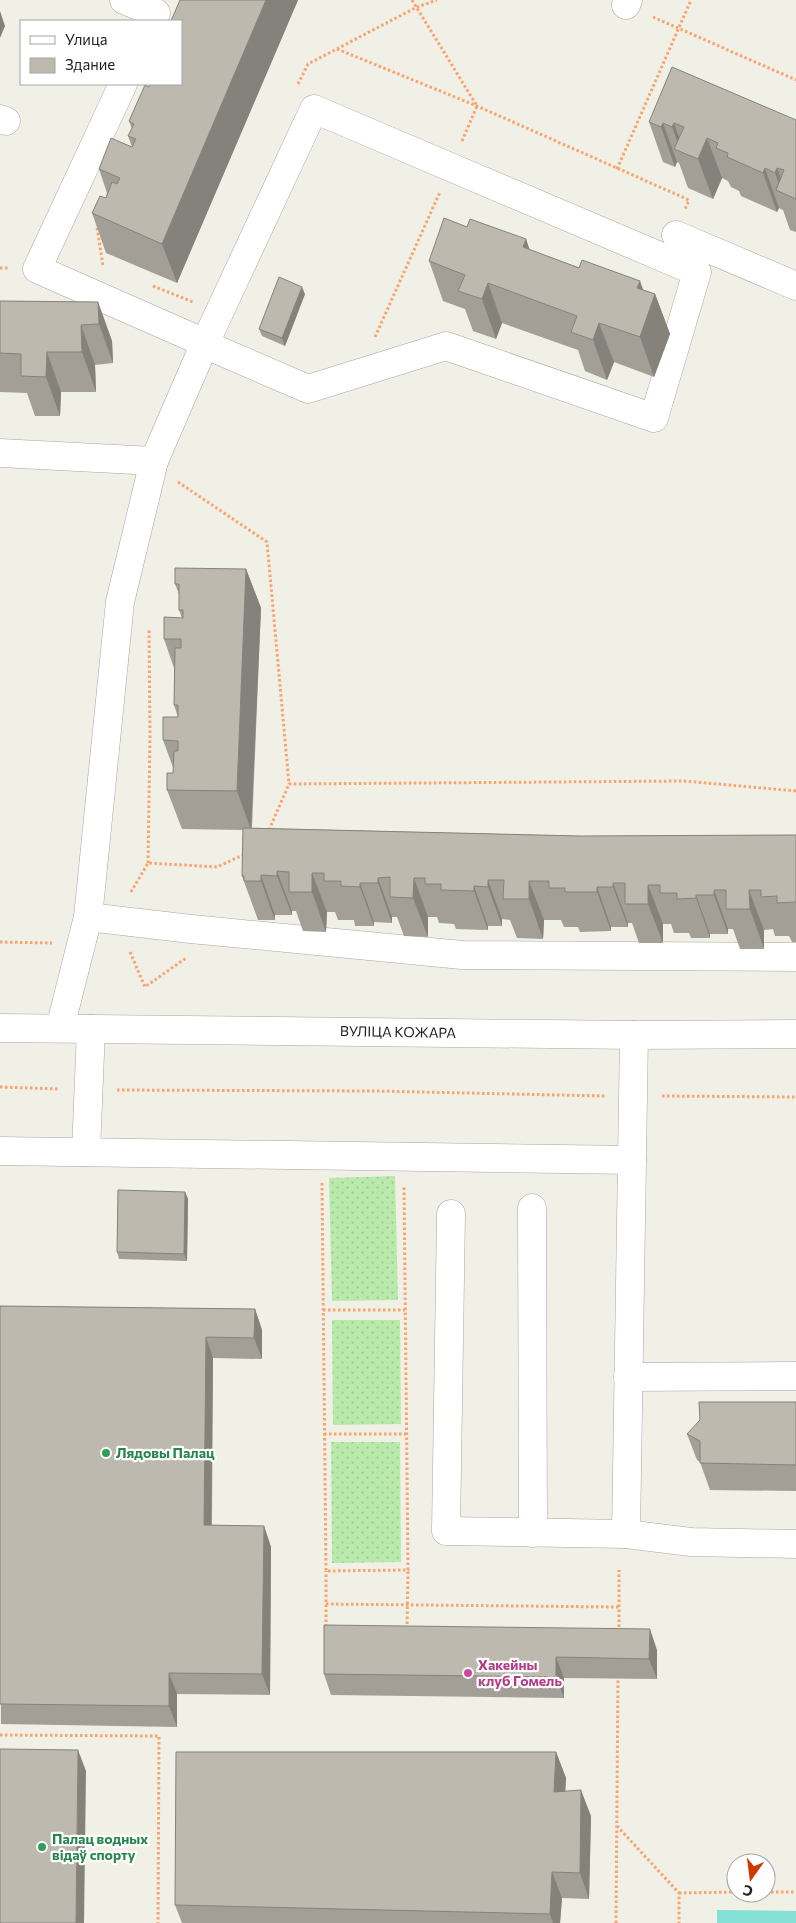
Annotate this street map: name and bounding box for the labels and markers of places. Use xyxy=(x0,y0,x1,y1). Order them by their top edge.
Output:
place label: Лядовы Палац xyxy=(116,1444,215,1461)
marker: Лядовы Палац xyxy=(100,1447,112,1459)
place label: Хакейны клуб Гомель xyxy=(478,1656,562,1689)
marker: Хакейны клуб Гомель xyxy=(462,1667,474,1679)
place label: Палац водных відаў спорту xyxy=(52,1830,148,1863)
marker: Палац водных відаў спорту xyxy=(36,1841,48,1853)

